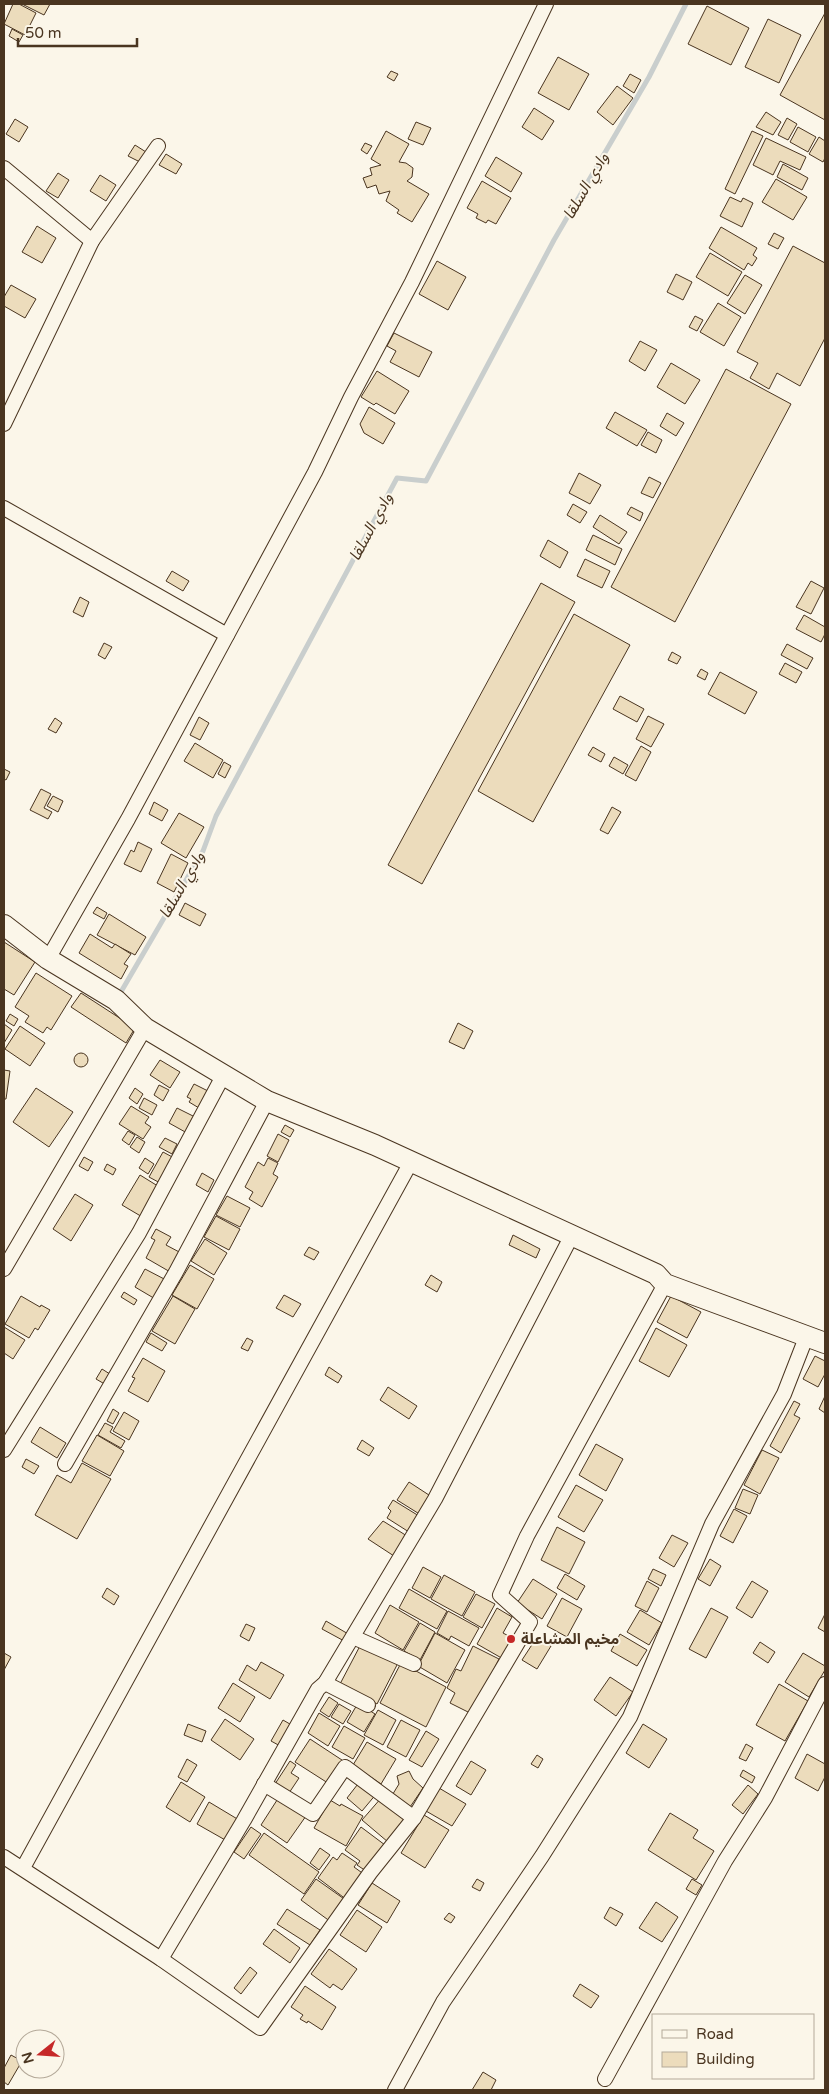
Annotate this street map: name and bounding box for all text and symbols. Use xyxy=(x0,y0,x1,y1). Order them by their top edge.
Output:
scale bar xyxy=(18,15,136,47)
text: 50 m xyxy=(25,24,62,42)
water label: وادي السلقا xyxy=(559,149,615,224)
water label: وادي السلقا xyxy=(345,490,400,566)
water label: وادي السلقا xyxy=(155,848,211,923)
place label: مخيم المشاعلة xyxy=(521,1630,619,1650)
marker: مخيم المشاعلة xyxy=(505,1633,517,1645)
legend xyxy=(652,2014,814,2079)
text: Road xyxy=(696,2025,734,2043)
north arrow xyxy=(15,2029,65,2079)
text: N xyxy=(18,2050,38,2066)
text: Building xyxy=(696,2050,755,2068)

